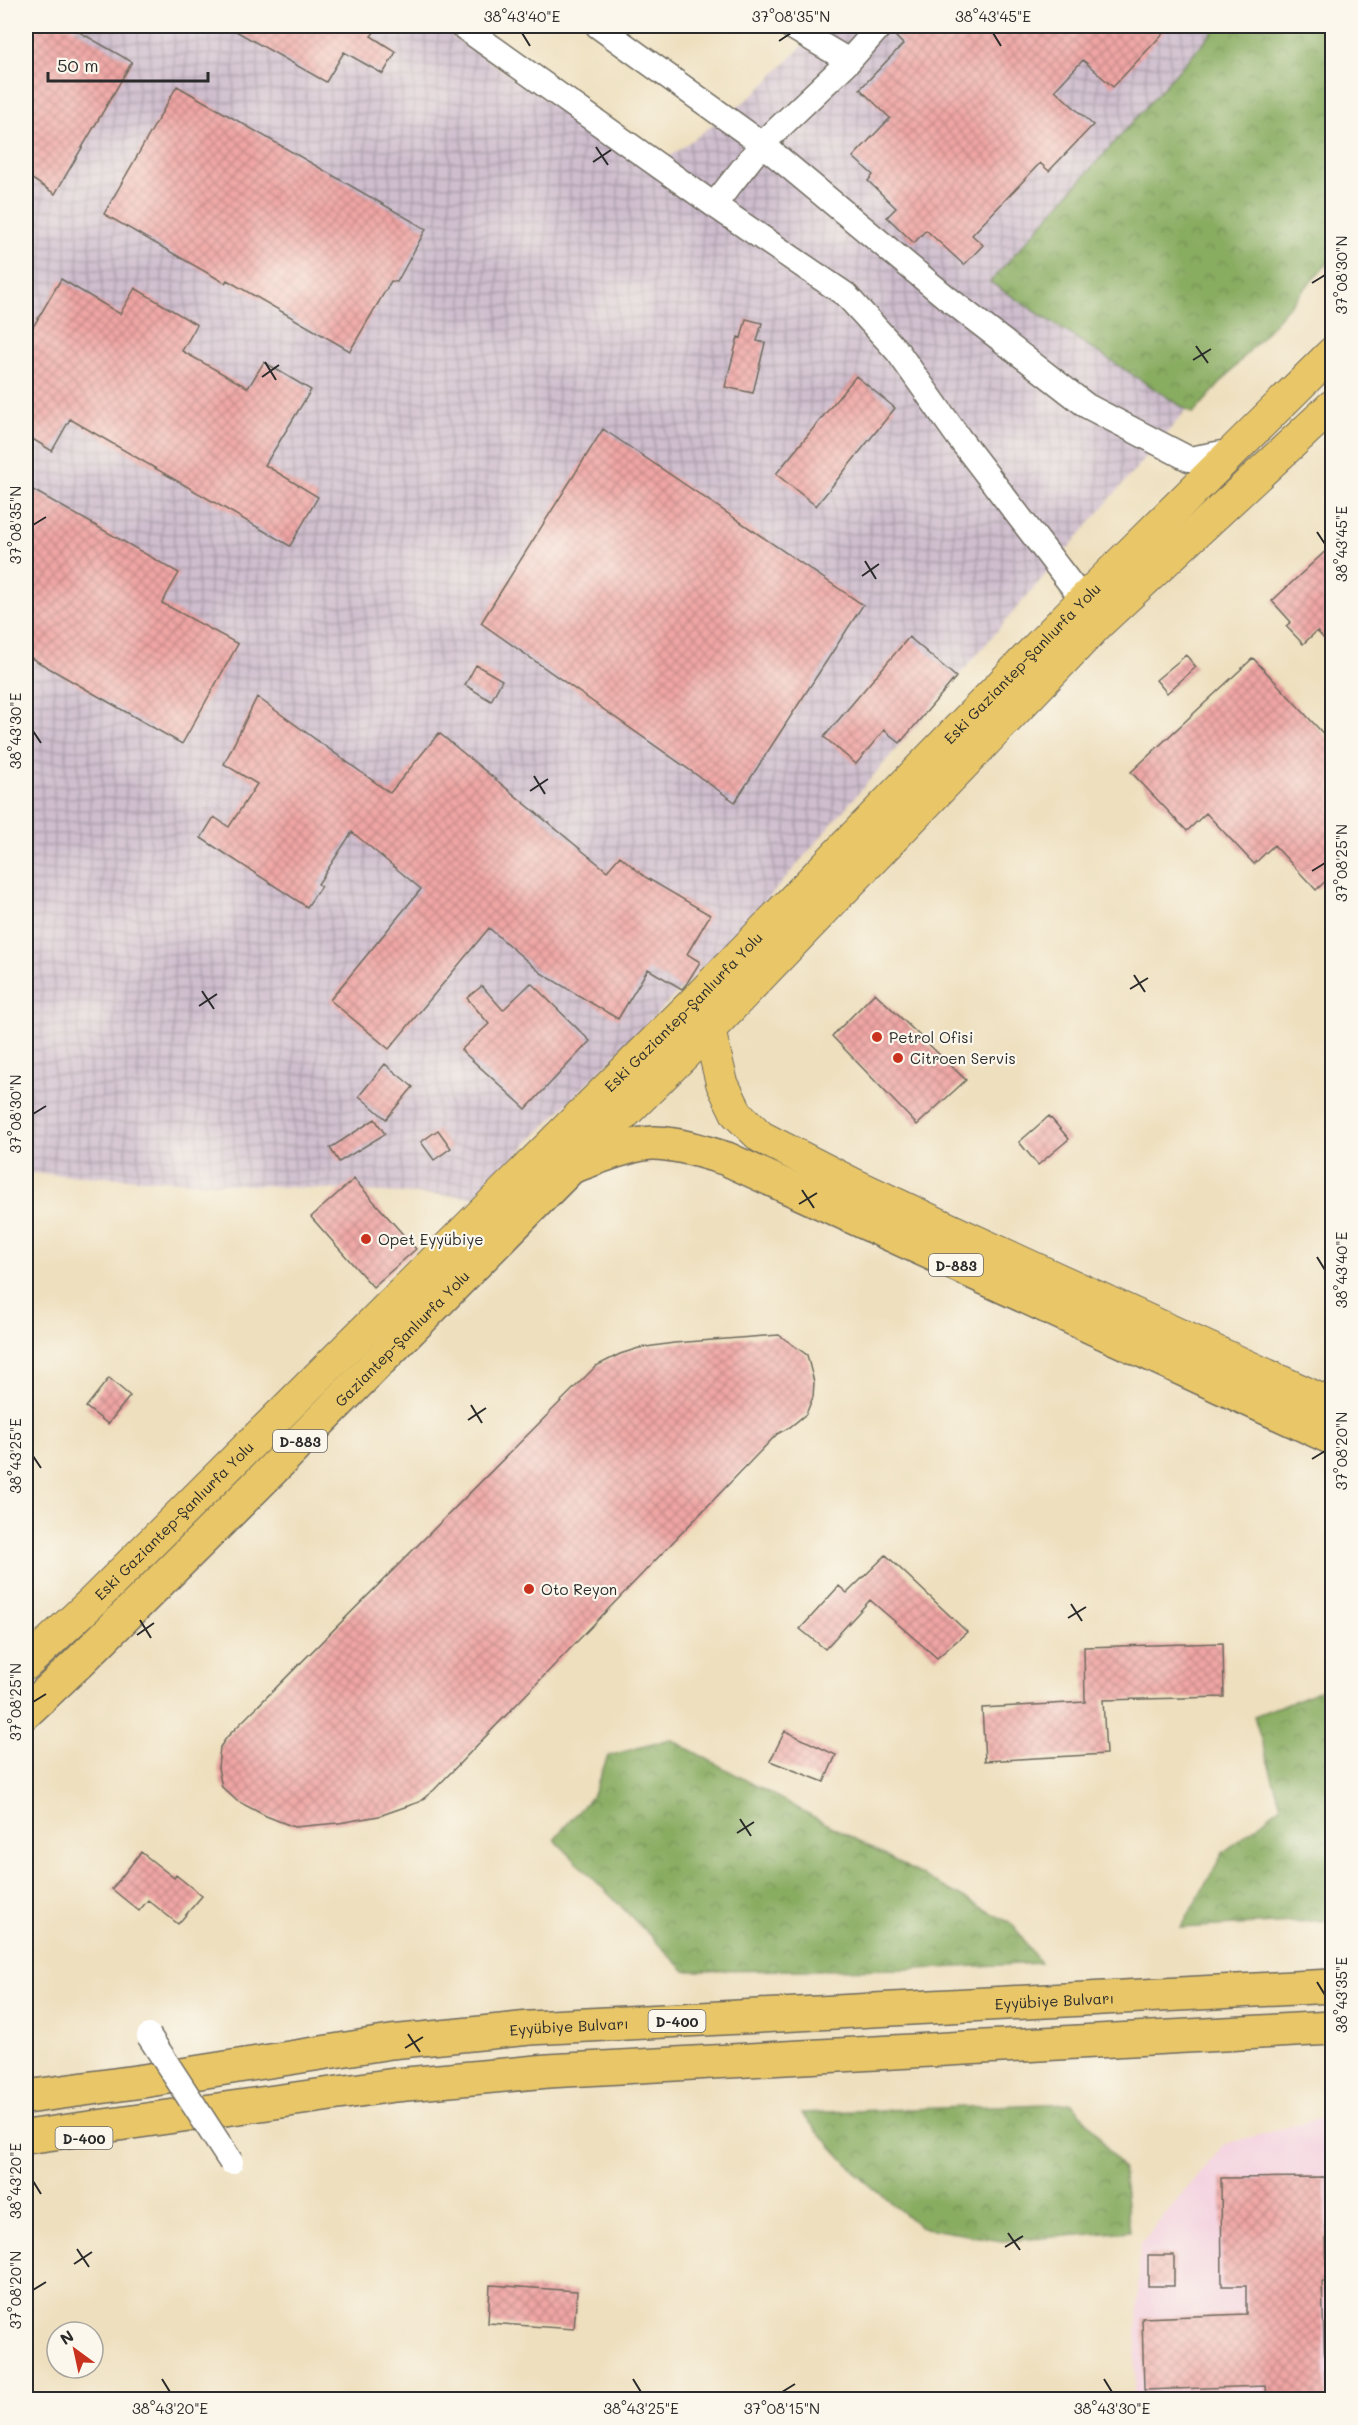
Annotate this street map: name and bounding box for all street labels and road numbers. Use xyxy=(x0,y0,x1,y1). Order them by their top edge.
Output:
street label: Eski Gaziantep-Şanlıurfa Yolu xyxy=(939,578,1105,748)
street label: Eski Gaziantep-Şanlıurfa Yolu xyxy=(600,927,767,1096)
road number: D-883 xyxy=(929,1254,983,1276)
street label: Gaziantep-Şanlıurfa Yolu xyxy=(330,1266,473,1411)
road number: D-883 xyxy=(273,1430,327,1452)
street label: Eski Gaziantep-Şanlıurfa Yolu xyxy=(90,1437,258,1604)
street label: Eyyübiye Bulvarı xyxy=(994,1987,1115,2014)
road number: D-400 xyxy=(648,2010,706,2032)
street label: Eyyübiye Bulvarı xyxy=(509,2013,629,2040)
road number: D-400 xyxy=(56,2127,112,2149)

